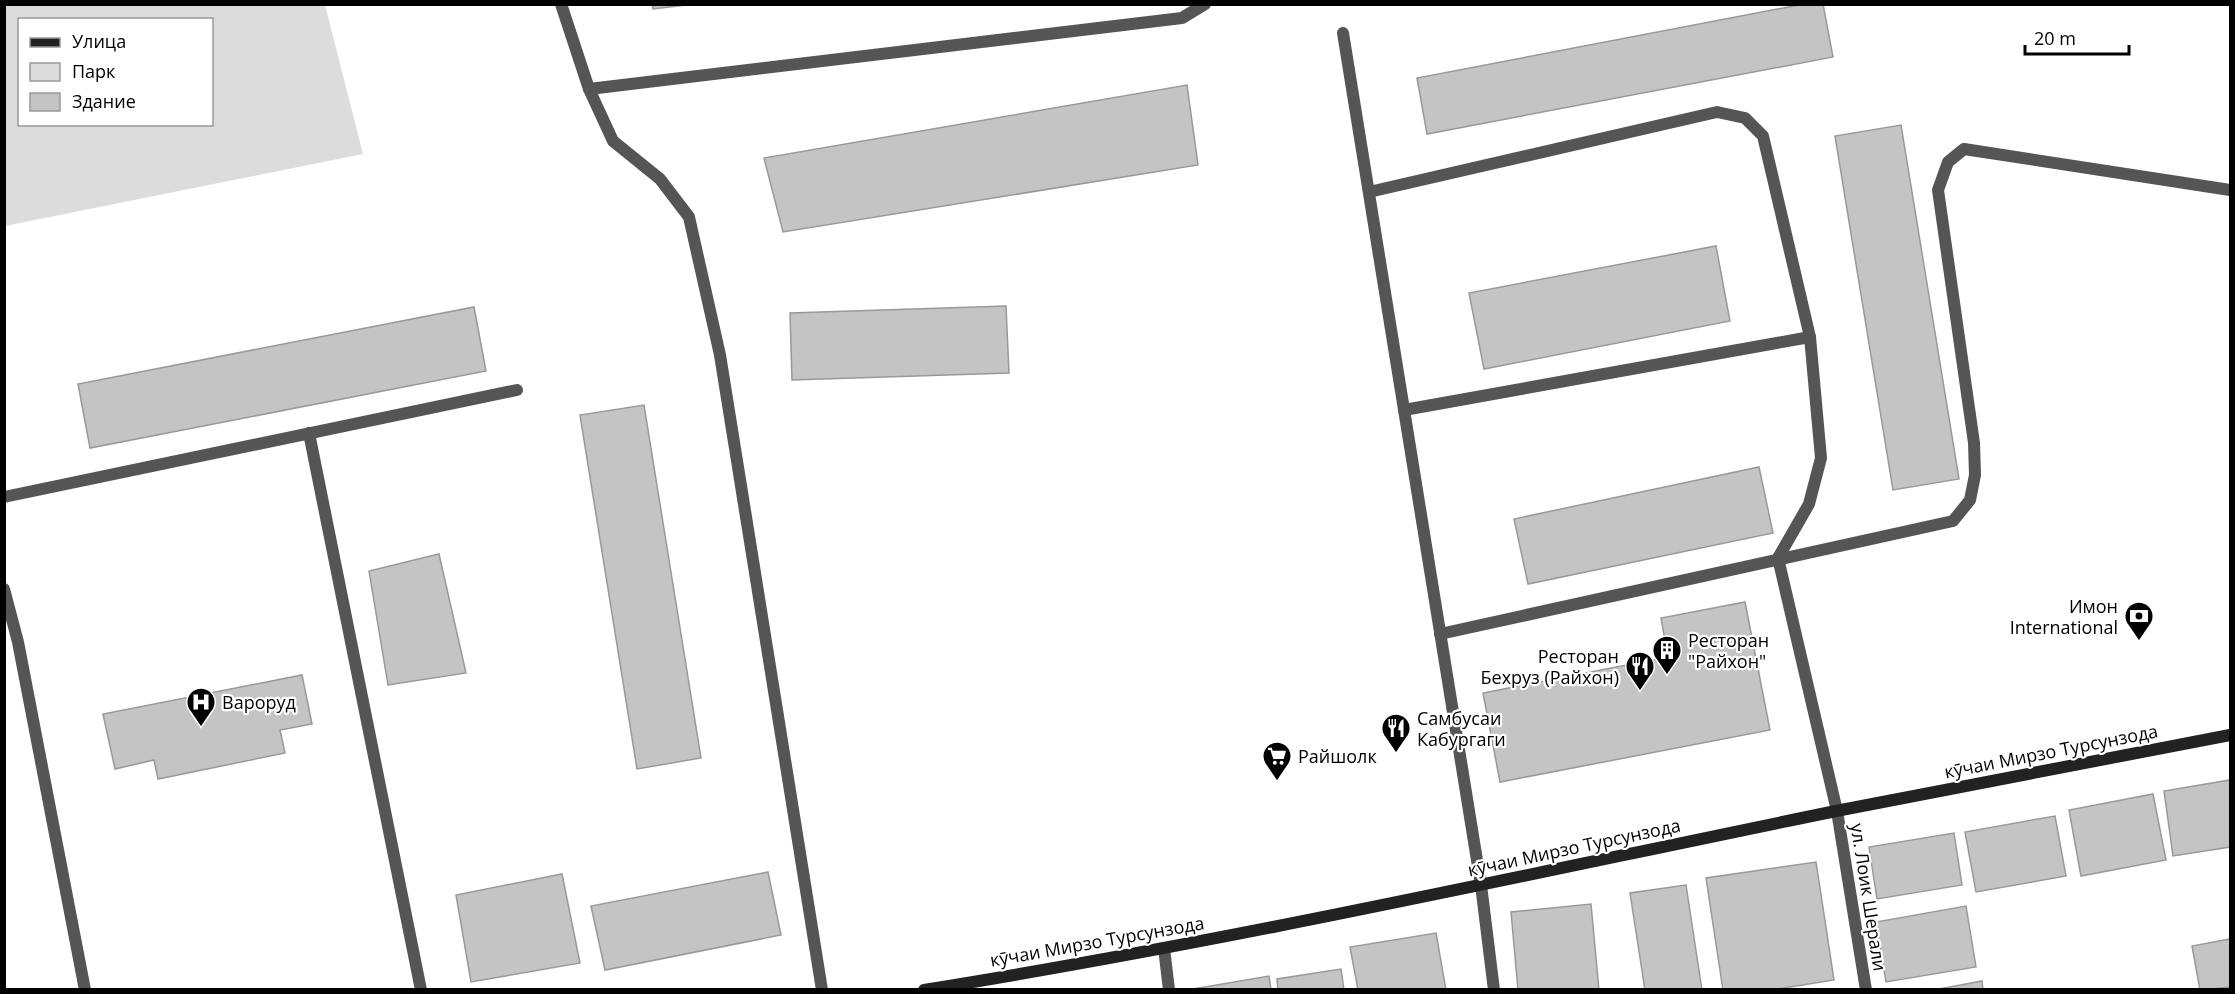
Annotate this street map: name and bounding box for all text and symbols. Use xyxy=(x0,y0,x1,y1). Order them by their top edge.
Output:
legend xyxy=(18,18,213,126)
scale bar xyxy=(2025,18,2128,56)
text: 20 m xyxy=(2034,26,2076,50)
text: Улица xyxy=(72,29,126,53)
text: Парк xyxy=(72,59,116,83)
text: Здание xyxy=(72,89,136,113)
place label: Имон International xyxy=(2010,594,2118,639)
bank icon: Имон International xyxy=(2123,600,2155,642)
place label: Ресторан "Райхон" xyxy=(1688,628,1769,673)
building icon: Ресторан "Райхон" xyxy=(1651,634,1683,676)
place label: Ресторан Бехруз (Райхон) xyxy=(1481,644,1619,689)
restaurant icon: Ресторан Бехруз (Райхон) xyxy=(1624,650,1656,692)
hospital icon: Вароруд xyxy=(185,686,217,728)
place label: Вароруд xyxy=(222,690,296,714)
place label: Самбусаи Кабургаги xyxy=(1417,706,1506,751)
restaurant icon: Самбусаи Кабургаги xyxy=(1380,712,1412,754)
street label: кӯчаи Мирзо Турсунзода xyxy=(1942,719,2160,783)
supermarket icon: Райшолк xyxy=(1261,740,1293,782)
place label: Райшолк xyxy=(1298,744,1377,768)
street label: кӯчаи Мирзо Турсунзода xyxy=(1465,813,1683,881)
street label: ул. Лоик Шерали xyxy=(1845,822,1893,972)
street label: кӯчаи Мирзо Турсунзода xyxy=(988,910,1206,972)

